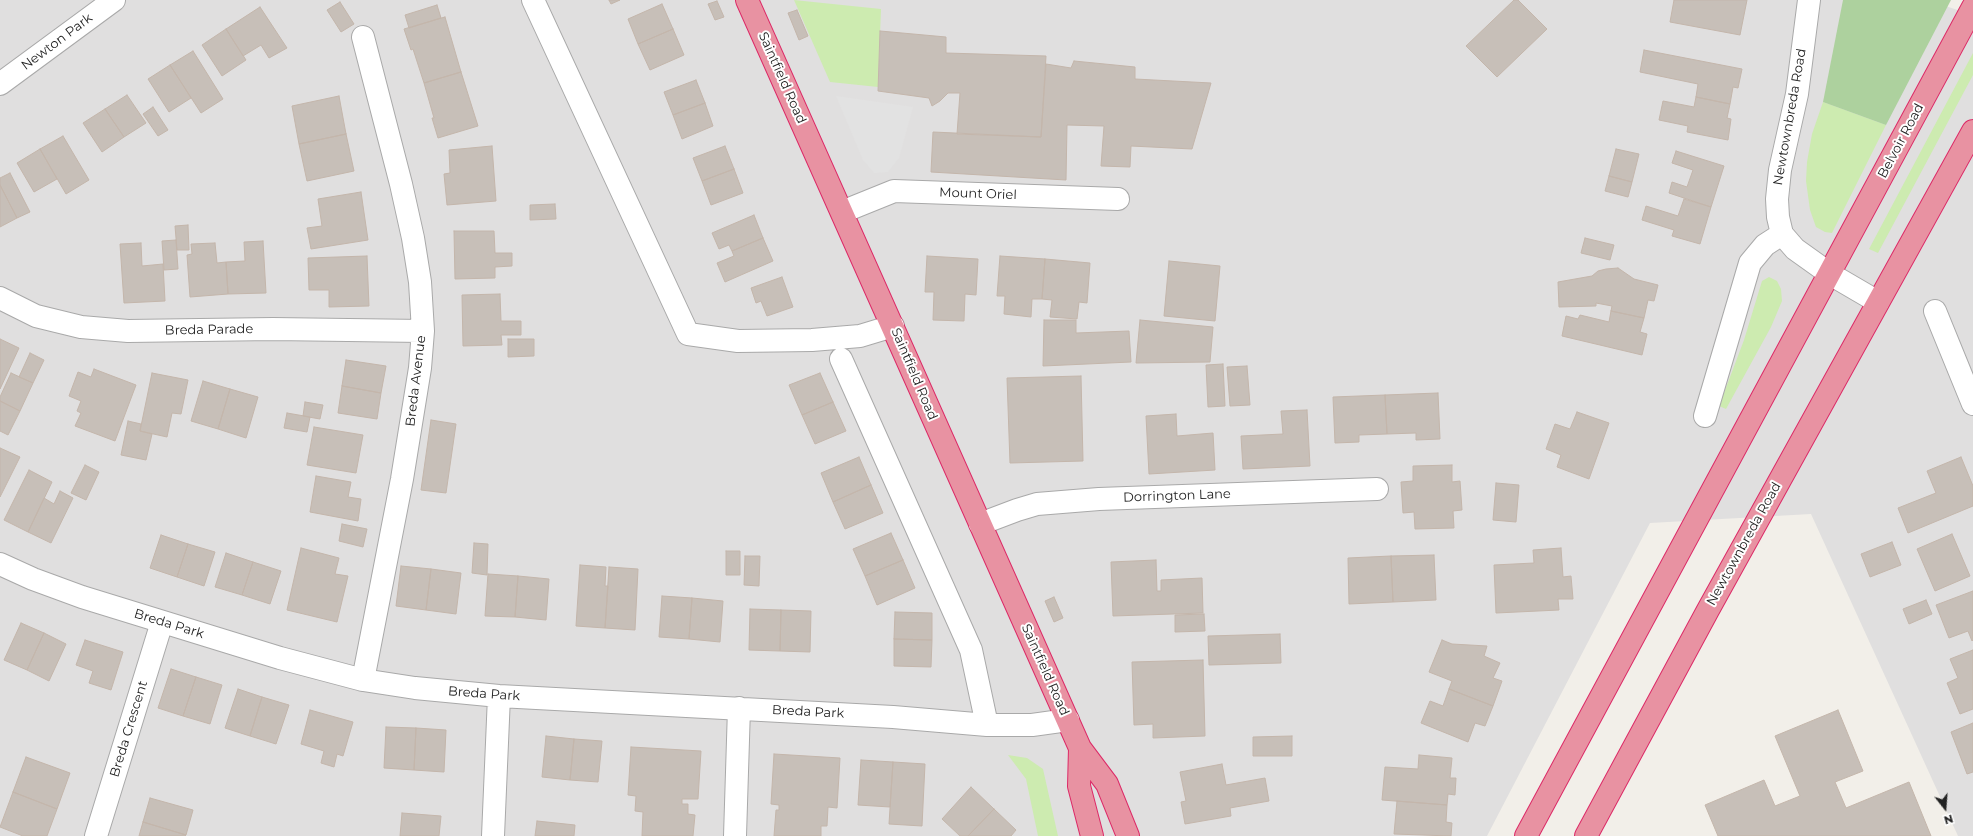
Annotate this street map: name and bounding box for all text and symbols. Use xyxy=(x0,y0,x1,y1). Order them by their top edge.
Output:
street label: Newton Park xyxy=(18,10,96,74)
street label: Saintfield Road xyxy=(755,30,809,126)
street label: Newtownbreda Road xyxy=(1770,47,1810,187)
street label: Belvoir Road xyxy=(1875,101,1927,181)
street label: Mount Oriel xyxy=(939,185,1017,203)
street label: Breda Parade xyxy=(165,321,253,339)
street label: Saintfield Road xyxy=(888,326,940,422)
street label: Breda Avenue xyxy=(403,335,429,427)
street label: Newtownbreda Road xyxy=(1704,480,1784,608)
street label: Dorrington Lane xyxy=(1123,486,1231,506)
street label: Breda Park xyxy=(132,606,206,642)
street label: Saintfield Road xyxy=(1018,622,1072,718)
street label: Breda Crescent xyxy=(107,679,151,779)
street label: Breda Park xyxy=(447,684,521,704)
street label: Breda Park xyxy=(771,702,845,722)
north arrow xyxy=(1925,788,1965,828)
text: N xyxy=(1942,811,1955,827)

